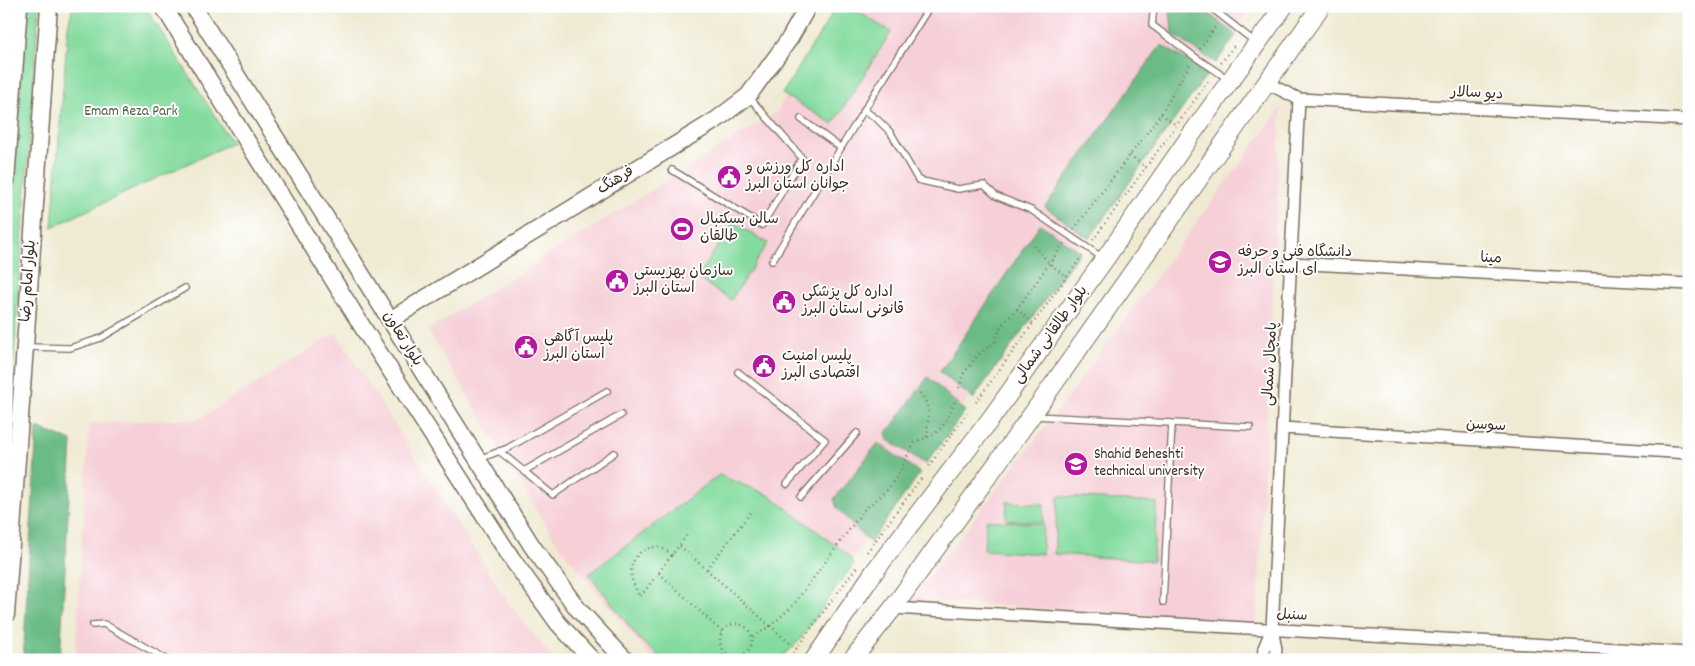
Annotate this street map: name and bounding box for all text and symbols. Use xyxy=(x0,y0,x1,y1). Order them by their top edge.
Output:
street label: دیو سالار xyxy=(1449,82,1504,106)
park label: Emam Reza Park xyxy=(84,101,178,123)
place label: اداره کل ورزش و جوانان استان البرز xyxy=(745,157,849,196)
street label: فرهنگ xyxy=(593,161,639,201)
public building icon: اداره کل ورزش و جوانان استان البرز xyxy=(716,164,742,190)
place label: سالن بسکتبال طالقان xyxy=(700,209,779,248)
sports icon: سالن بسکتبال طالقان xyxy=(669,216,695,242)
street label: بلوار امام رضا xyxy=(15,239,43,323)
place label: دانشگاه فنی و حرفه ای استان البرز xyxy=(1237,242,1352,281)
street label: مینا xyxy=(1479,247,1503,271)
school or university icon: دانشگاه فنی و حرفه ای استان البرز xyxy=(1207,249,1233,275)
place label: سازمان بهزیستی استان البرز xyxy=(633,261,733,300)
public building icon: سازمان بهزیستی استان البرز xyxy=(604,268,630,294)
street label: بلوار طالقانی شمالی xyxy=(1008,281,1094,389)
place label: اداره کل پزشکی قانونی استان البرز xyxy=(801,282,904,321)
public building icon: اداره کل پزشکی قانونی استان البرز xyxy=(771,289,797,315)
street label: بلوار تعاون xyxy=(376,307,428,371)
street label: پامچال شمالی xyxy=(1258,321,1284,407)
place label: پلیس آگاهی استان البرز xyxy=(543,327,613,366)
public building icon: پلیس آگاهی استان البرز xyxy=(513,334,539,360)
place label: پلیس امنیت اقتصادی البرز xyxy=(781,346,860,385)
public building icon: پلیس امنیت اقتصادی البرز xyxy=(751,353,777,379)
street label: سوسن xyxy=(1465,414,1507,438)
place label: Shahid Beheshti technical university xyxy=(1094,444,1205,483)
school or university icon: Shahid Beheshti technical university xyxy=(1063,451,1089,477)
street label: سنبل xyxy=(1276,604,1308,628)

